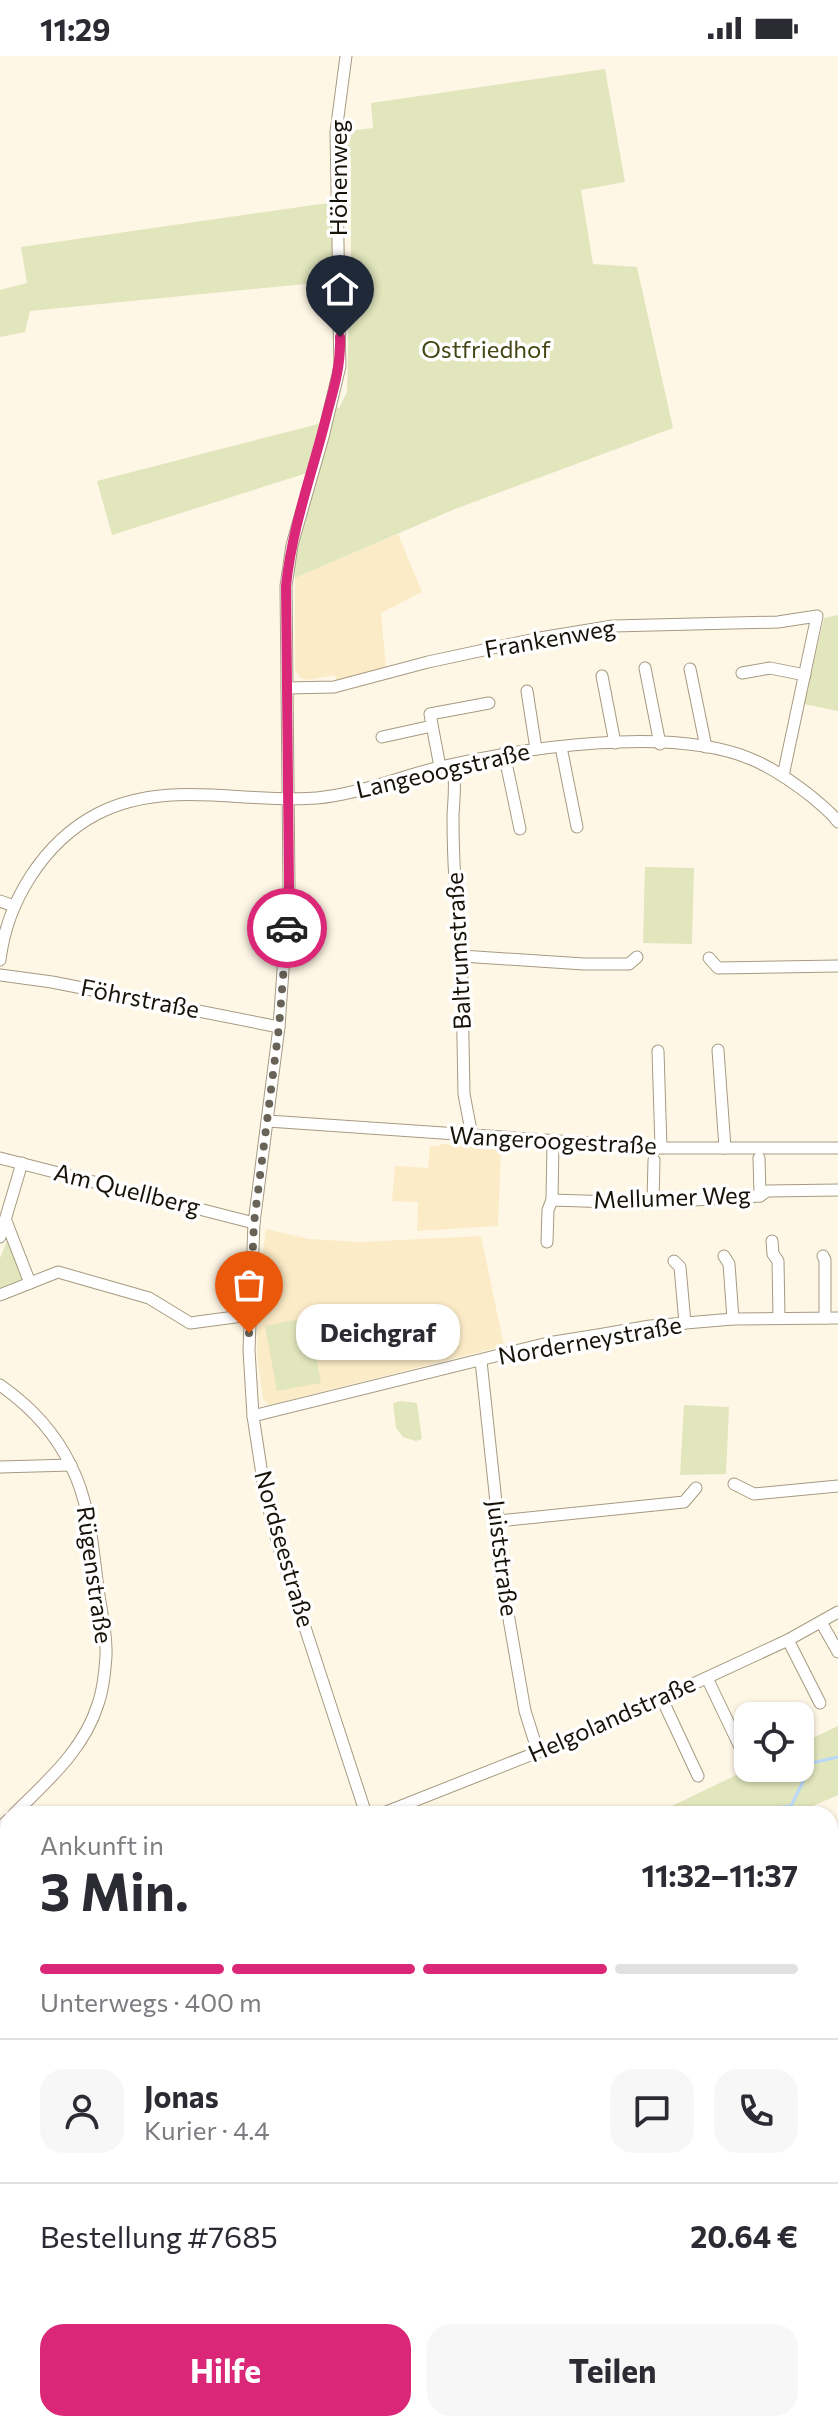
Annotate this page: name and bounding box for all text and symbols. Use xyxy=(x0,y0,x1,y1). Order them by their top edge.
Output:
text: 11:29 xyxy=(40,10,110,47)
street label: Höhenweg xyxy=(323,120,352,236)
pin xyxy=(306,255,374,337)
icon: home xyxy=(318,267,362,311)
park label: Ostfriedhof xyxy=(421,334,551,363)
street label: Frankenweg xyxy=(482,612,617,663)
street label: Langeoogstraße xyxy=(353,736,532,804)
street label: Baltrumstraße xyxy=(439,872,476,1031)
courier xyxy=(247,888,327,968)
icon: car xyxy=(265,906,309,950)
street label: Föhrstraße xyxy=(78,972,202,1023)
street label: Wangeroogestraße xyxy=(448,1120,658,1159)
street label: Am Quellberg xyxy=(51,1156,203,1221)
street label: Mellumer Weg xyxy=(593,1179,751,1214)
pin xyxy=(215,1251,283,1333)
icon: bag xyxy=(227,1263,271,1307)
callout: Deichgraf xyxy=(297,1305,461,1361)
street label: Norderneystraße xyxy=(496,1309,684,1370)
text: Deichgraf xyxy=(320,1316,436,1347)
street label: Nordseestraße xyxy=(249,1467,322,1630)
street label: Juiststraße xyxy=(482,1498,525,1618)
street label: Rügenstraße xyxy=(71,1504,119,1645)
street label: Helgolandstraße xyxy=(523,1668,699,1767)
map controls xyxy=(734,1702,814,1782)
button: locate xyxy=(734,1702,814,1782)
text: Ankunft in xyxy=(40,1829,164,1860)
text: 11:32–11:37 xyxy=(641,1856,798,1893)
text: 3 Min. xyxy=(40,1858,189,1922)
text: Unterwegs · 400 m xyxy=(40,1986,262,2017)
button: person xyxy=(40,2069,124,2153)
button: chat xyxy=(610,2069,694,2153)
button: phone xyxy=(714,2069,798,2153)
text: Jonas xyxy=(144,2077,219,2114)
text: Kurier · 4.4 xyxy=(144,2114,270,2145)
text: Bestellung #7685 xyxy=(40,2217,278,2254)
text: 20.64 € xyxy=(690,2217,798,2254)
button: Hilfe xyxy=(40,2324,411,2416)
button: Teilen xyxy=(427,2324,798,2416)

